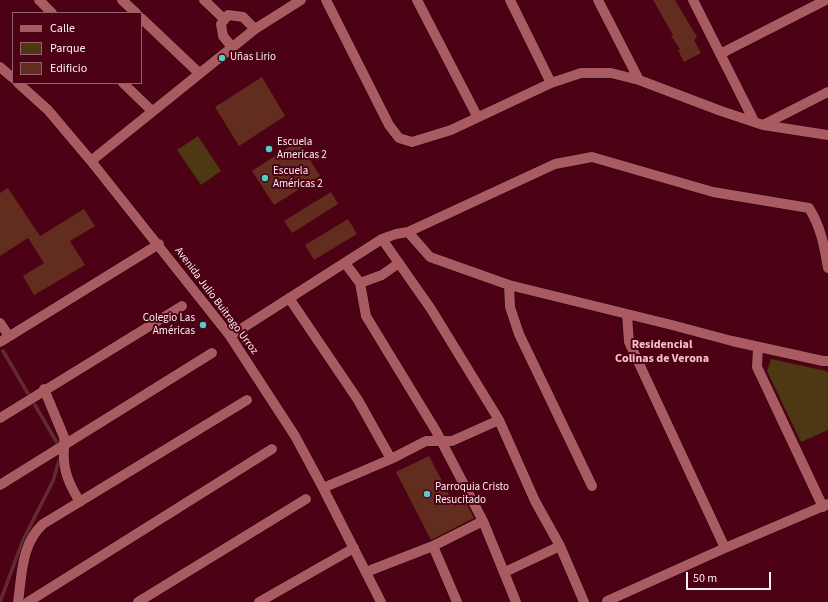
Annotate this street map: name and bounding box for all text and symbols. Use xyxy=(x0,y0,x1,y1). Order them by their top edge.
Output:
legend xyxy=(12,12,142,84)
text: Calle xyxy=(50,20,75,37)
text: Parque xyxy=(50,40,86,57)
place label: Uñas Lirio xyxy=(230,51,276,65)
marker: Uñas Lirio xyxy=(217,53,227,63)
text: Edificio xyxy=(50,60,87,77)
place label: Escuela Americas 2 xyxy=(277,136,327,162)
marker: Escuela Americas 2 xyxy=(264,144,274,154)
place label: Escuela Américas 2 xyxy=(273,165,323,191)
marker: Escuela Américas 2 xyxy=(260,173,270,183)
street label: Avenida Julio Buitrago Urroz xyxy=(171,245,261,357)
place label: Colegio Las Américas xyxy=(143,312,195,338)
marker: Colegio Las Américas xyxy=(198,320,208,330)
district label: Residencial Colinas de Verona xyxy=(615,338,709,366)
place label: Parroquia Cristo Resucitado xyxy=(435,481,509,507)
marker: Parroquia Cristo Resucitado xyxy=(422,489,432,499)
scale bar xyxy=(688,564,773,590)
text: 50 m xyxy=(693,570,717,587)

